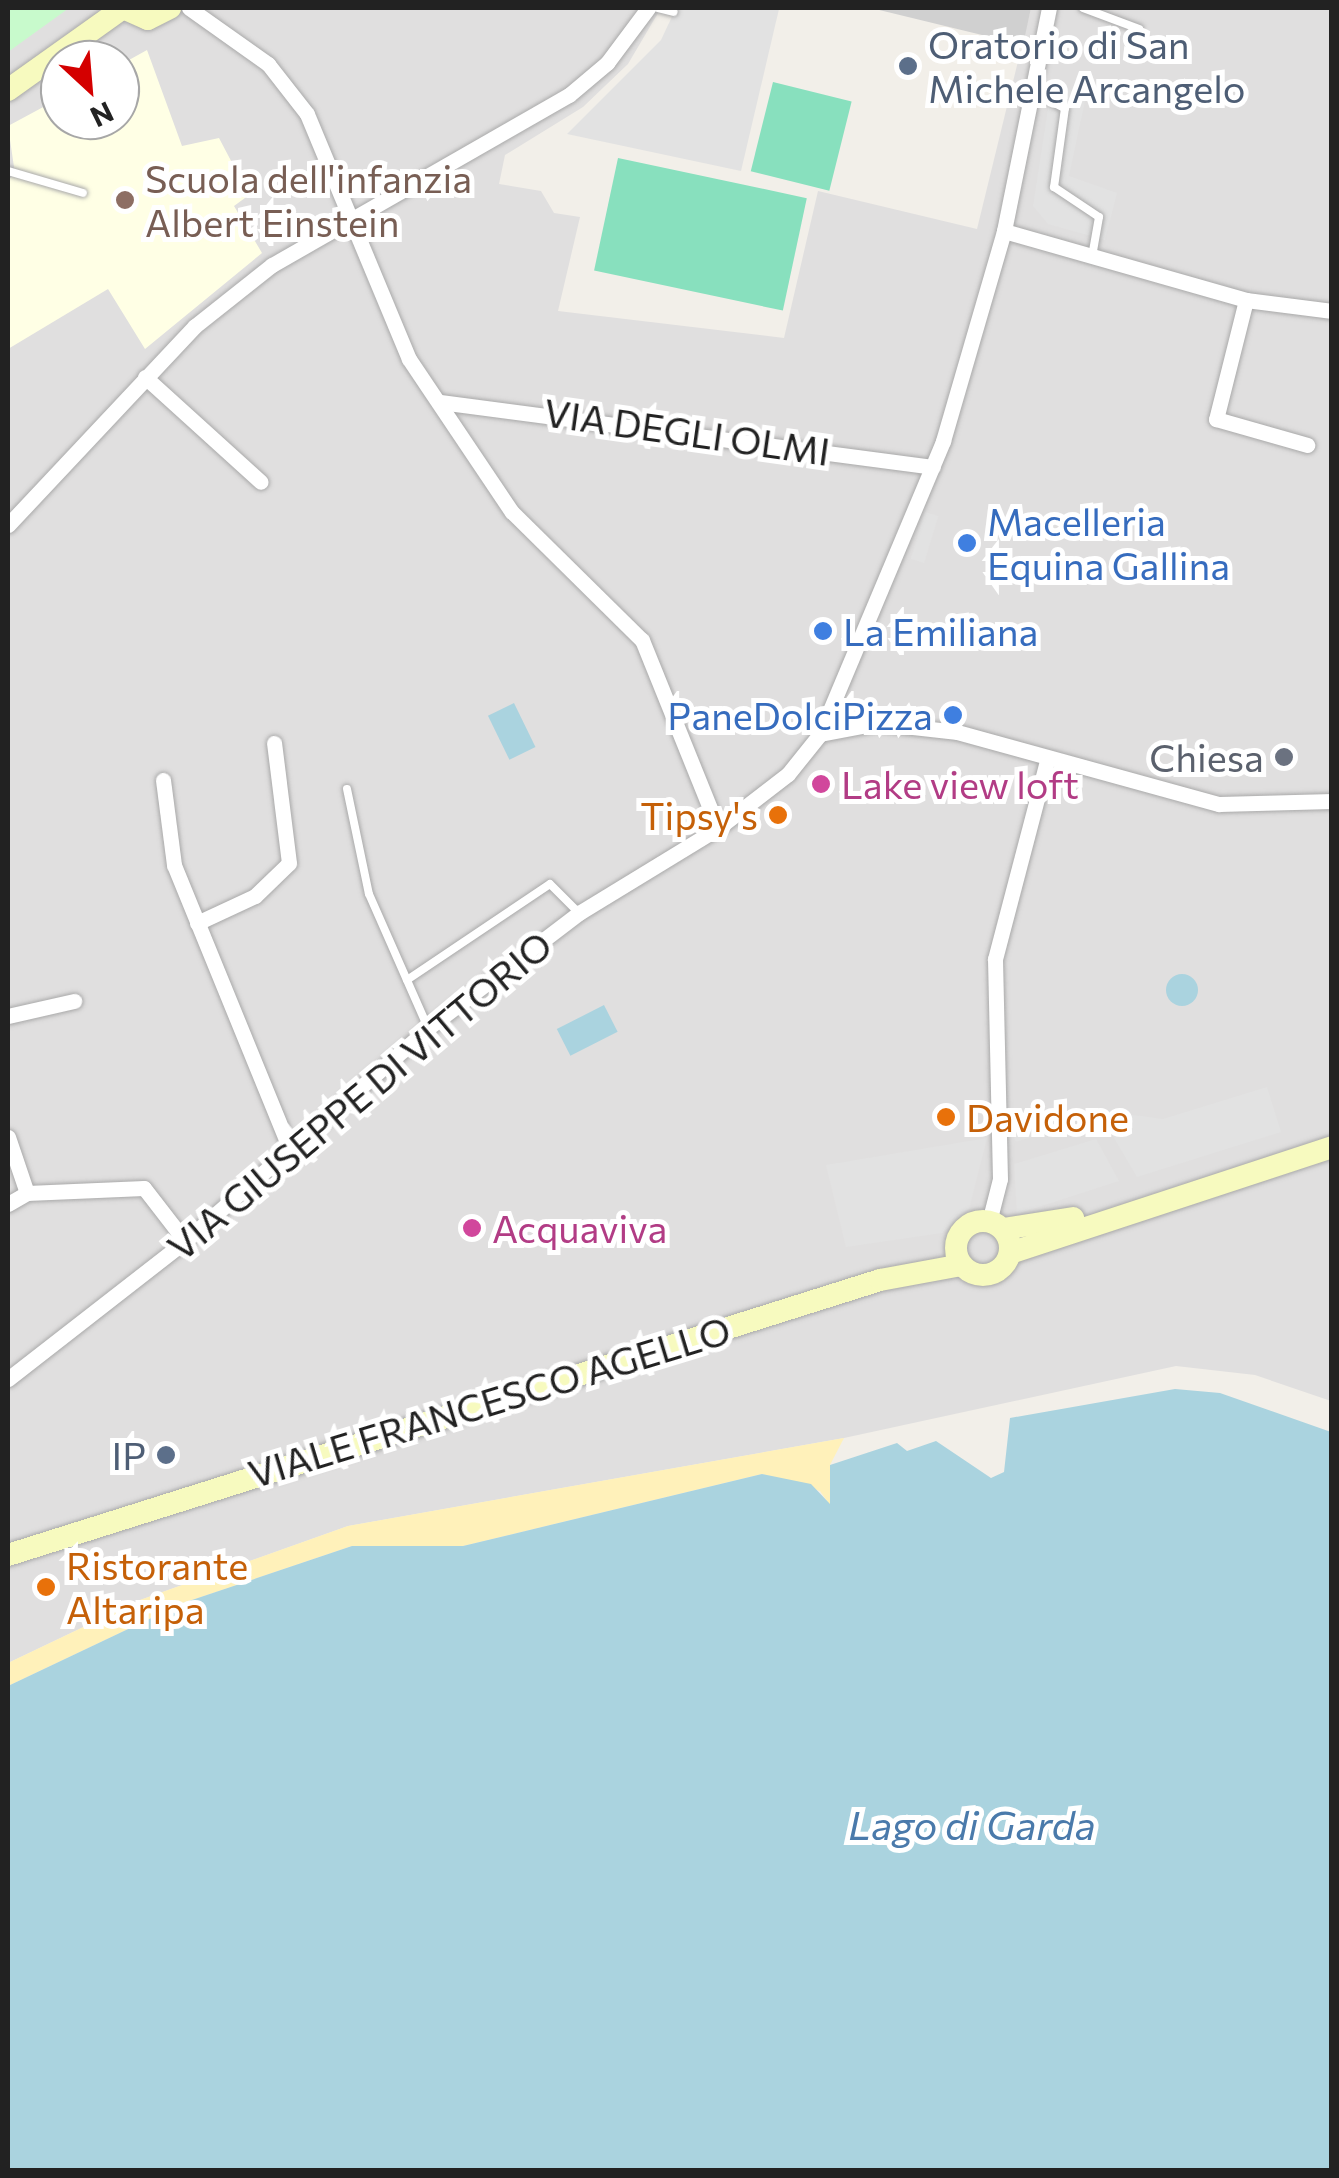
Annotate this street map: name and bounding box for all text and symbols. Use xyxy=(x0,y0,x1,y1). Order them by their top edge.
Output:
place label: Oratorio di San Michele Arcangelo xyxy=(928,21,1246,110)
north arrow xyxy=(40,40,140,140)
marker: Oratorio di San Michele Arcangelo xyxy=(897,55,919,77)
text: N xyxy=(85,95,119,135)
place label: Scuola dell'infanzia Albert Einstein xyxy=(145,155,472,244)
marker: Scuola dell'infanzia Albert Einstein xyxy=(114,189,136,211)
street label: VIA DEGLI OLMI xyxy=(541,388,833,474)
place label: Macelleria Equina Gallina xyxy=(987,498,1230,588)
marker: Macelleria Equina Gallina xyxy=(956,532,978,554)
place label: La Emiliana xyxy=(843,608,1038,654)
marker: La Emiliana xyxy=(812,620,834,642)
place label: PaneDolciPizza xyxy=(667,692,933,738)
marker: PaneDolciPizza xyxy=(942,704,964,726)
place label: Chiesa xyxy=(1149,734,1264,780)
marker: Chiesa xyxy=(1273,746,1295,768)
place label: Lake view loft xyxy=(841,761,1079,807)
marker: Lake view loft xyxy=(810,773,832,795)
place label: Tipsy's xyxy=(640,792,758,838)
marker: Tipsy's xyxy=(767,804,789,826)
street label: VIA GIUSEPPE DI VITTORIO xyxy=(158,921,560,1269)
place label: Davidone xyxy=(966,1094,1129,1140)
marker: Davidone xyxy=(935,1106,957,1128)
place label: Acquaviva xyxy=(492,1205,667,1251)
marker: Acquaviva xyxy=(461,1217,483,1239)
street label: VIALE FRANCESCO AGELLO xyxy=(243,1306,735,1496)
place label: IP xyxy=(112,1432,146,1478)
marker: IP xyxy=(155,1444,177,1466)
place label: Ristorante Altaripa xyxy=(66,1542,248,1632)
marker: Ristorante Altaripa xyxy=(35,1576,57,1598)
water label: Lago di Garda xyxy=(848,1800,1096,1848)

